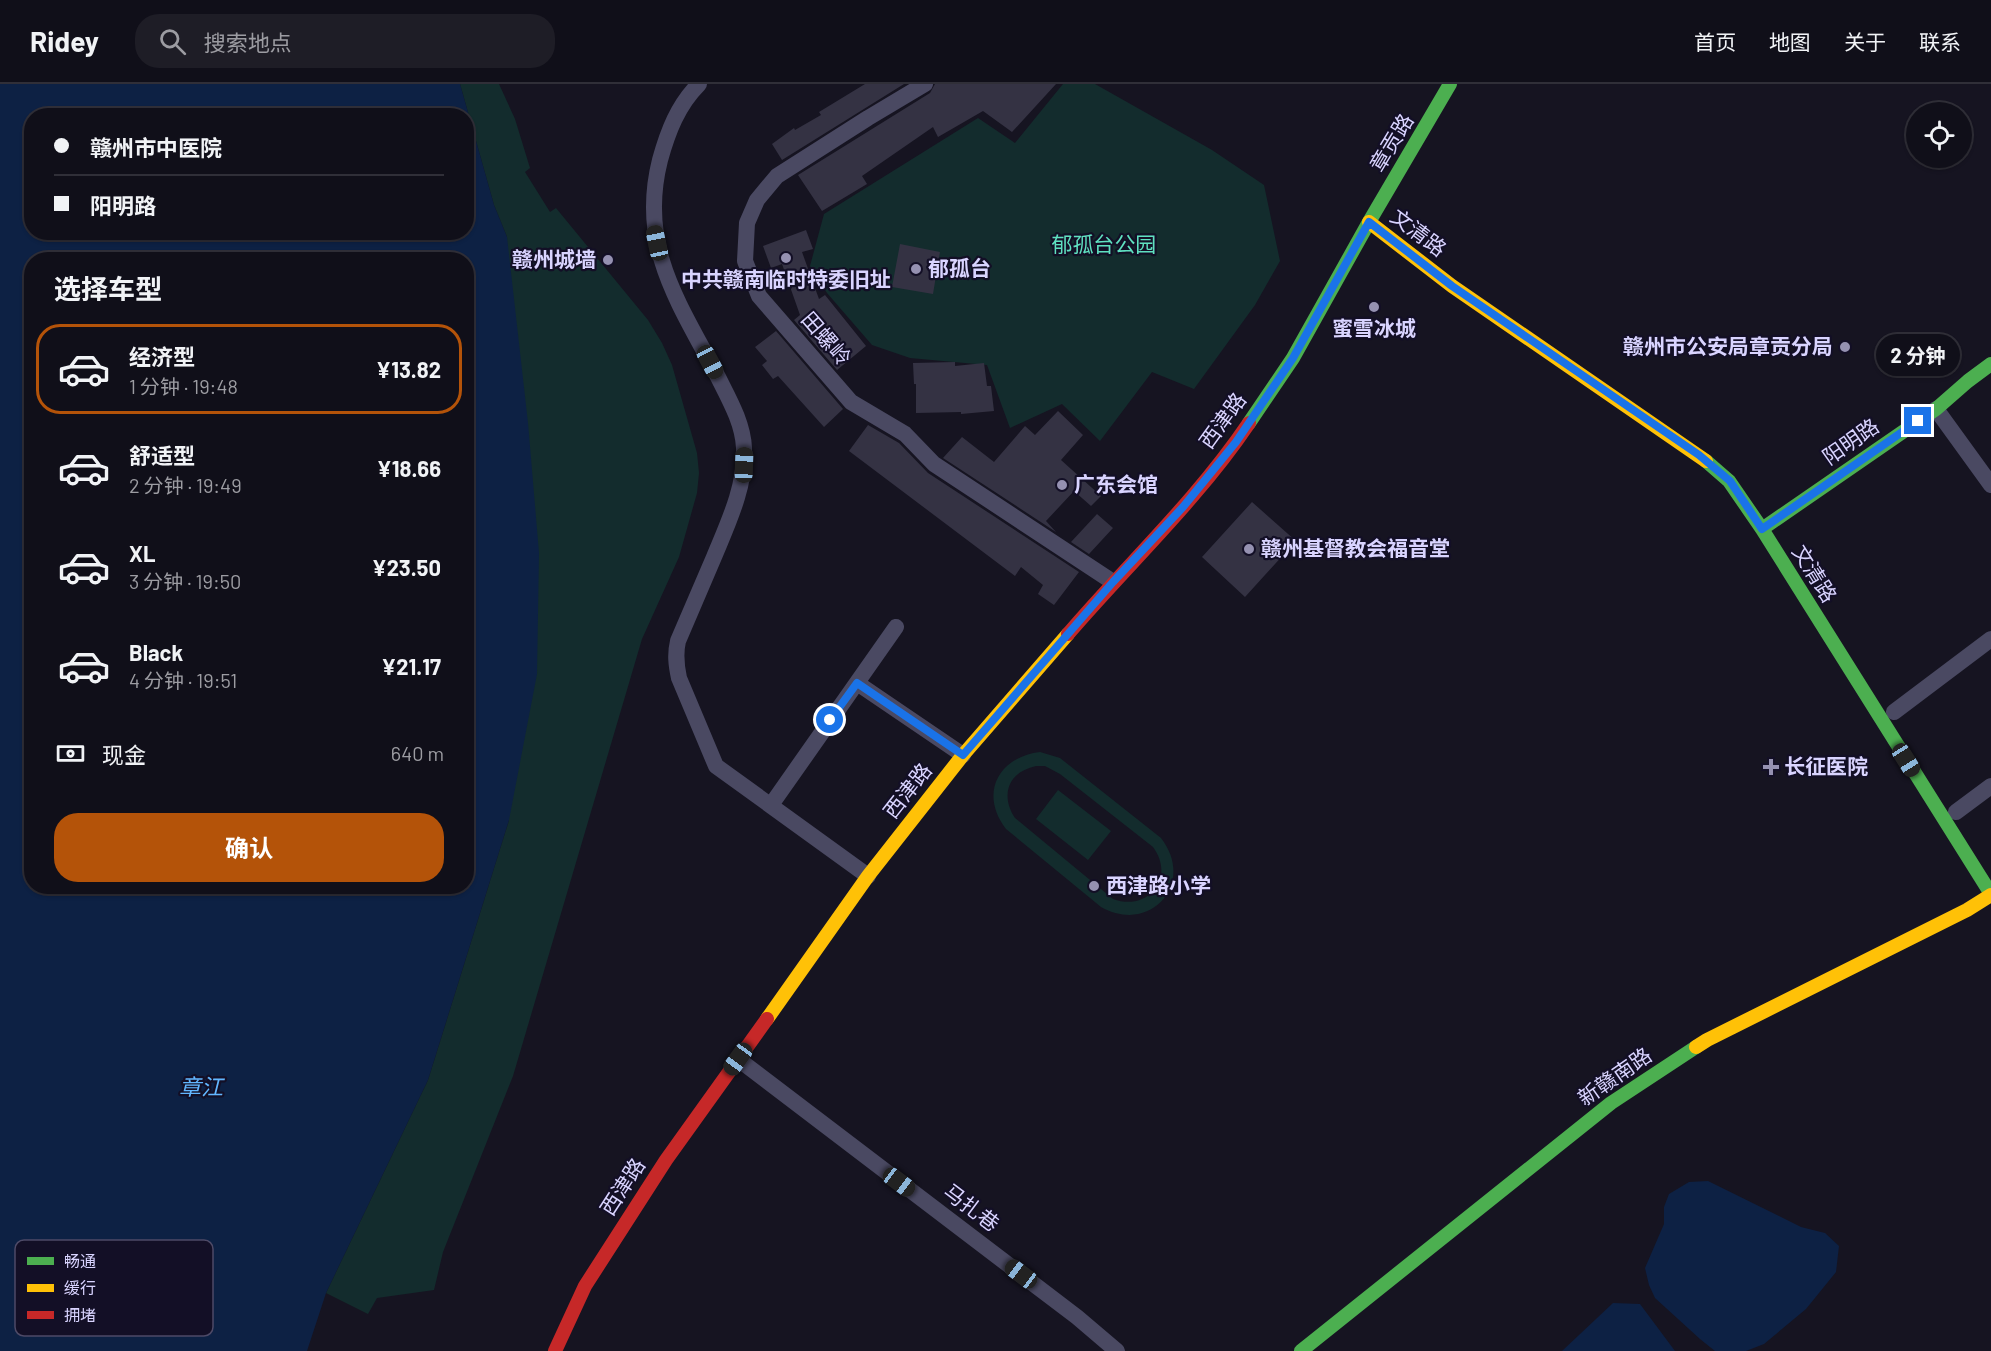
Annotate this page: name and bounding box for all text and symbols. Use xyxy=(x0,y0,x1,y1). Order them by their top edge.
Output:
search box xyxy=(135,14,555,68)
text: Ridey xyxy=(30,24,99,58)
icon: search xyxy=(156,25,189,58)
text: 搜索地点 xyxy=(204,29,292,55)
text: 首页 xyxy=(1694,29,1736,54)
text: 地图 xyxy=(1769,29,1811,54)
text: 关于 xyxy=(1844,29,1886,54)
text: 联系 xyxy=(1919,29,1961,54)
map controls xyxy=(1906,102,1972,168)
button: locate xyxy=(1906,102,1972,168)
street label: 章贡路 xyxy=(1364,109,1418,176)
text: 赣州市中医院 xyxy=(90,134,222,160)
text: 阳明路 xyxy=(90,192,156,218)
street label: 文清路 xyxy=(1386,203,1452,261)
car xyxy=(644,224,670,262)
park label: 郁孤台公园 xyxy=(1052,231,1157,256)
place label: 赣州城墙 xyxy=(512,246,596,271)
marker: 中共赣南临时特委旧址 xyxy=(779,251,793,265)
marker: 赣州城墙 xyxy=(601,253,615,267)
place label: 郁孤台 xyxy=(928,255,991,280)
marker: 郁孤台 xyxy=(909,262,923,276)
place label: 中共赣南临时特委旧址 xyxy=(681,266,891,291)
text: 选择车型 xyxy=(54,272,162,304)
marker: 蜜雪冰城 xyxy=(1367,300,1381,314)
street label: 田螺岭 xyxy=(797,306,857,370)
place label: 蜜雪冰城 xyxy=(1332,315,1416,340)
place label: 赣州市公安局章贡分局 xyxy=(1623,333,1833,358)
callout: 2 分钟 xyxy=(1876,334,1960,376)
marker: 赣州市公安局章贡分局 xyxy=(1838,340,1852,354)
icon: car xyxy=(57,342,111,396)
car xyxy=(694,342,726,382)
text: 经济型 xyxy=(129,343,195,369)
text: 2 分钟 xyxy=(1890,343,1946,367)
text: ¥13.82 xyxy=(376,356,441,382)
text: 1 分钟 · 19:48 xyxy=(129,374,238,398)
street label: 西津路 xyxy=(1193,387,1250,453)
route end xyxy=(1904,407,1931,434)
street label: 阳明路 xyxy=(1817,412,1883,469)
icon: car xyxy=(57,441,111,495)
text: 舒适型 xyxy=(129,442,195,468)
car xyxy=(734,447,754,483)
text: ¥18.66 xyxy=(377,455,441,481)
place label: 广东会馆 xyxy=(1074,471,1158,496)
text: 2 分钟 · 19:49 xyxy=(129,473,242,497)
marker: 广东会馆 xyxy=(1055,478,1069,492)
place label: 赣州基督教会福音堂 xyxy=(1261,535,1450,560)
icon: car xyxy=(57,540,111,594)
text: XL xyxy=(129,540,155,566)
street label: 文清路 xyxy=(1788,540,1843,607)
marker: 赣州基督教会福音堂 xyxy=(1242,542,1256,556)
text: ¥23.50 xyxy=(372,554,441,580)
text: 3 分钟 · 19:50 xyxy=(129,569,241,593)
icon: car xyxy=(57,639,111,693)
text: Black xyxy=(129,639,183,665)
text: ¥21.17 xyxy=(381,653,441,679)
text: 4 分钟 · 19:51 xyxy=(129,668,237,692)
route start xyxy=(816,706,843,733)
icon: cash xyxy=(54,737,87,770)
car xyxy=(1889,740,1923,780)
text: 现金 xyxy=(102,741,146,767)
text: 640 m xyxy=(391,741,444,765)
place label: 长征医院 xyxy=(1784,753,1868,778)
street label: 西津路 xyxy=(878,758,936,823)
marker: 长征医院 xyxy=(1762,758,1780,776)
button: 确认 xyxy=(54,813,444,882)
place label: 西津路小学 xyxy=(1106,872,1211,897)
marker: 西津路小学 xyxy=(1087,879,1101,893)
car xyxy=(720,1039,756,1079)
street label: 新赣南路 xyxy=(1573,1041,1656,1110)
water label: 章江 xyxy=(179,1073,225,1099)
street label: 西津路 xyxy=(594,1153,649,1219)
car xyxy=(879,1164,919,1200)
street label: 马扎巷 xyxy=(939,1178,1005,1236)
legend xyxy=(15,1240,213,1336)
text: 畅通 xyxy=(64,1251,96,1270)
car xyxy=(1001,1256,1041,1292)
text: 缓行 xyxy=(64,1278,96,1297)
text: 拥堵 xyxy=(64,1305,96,1324)

